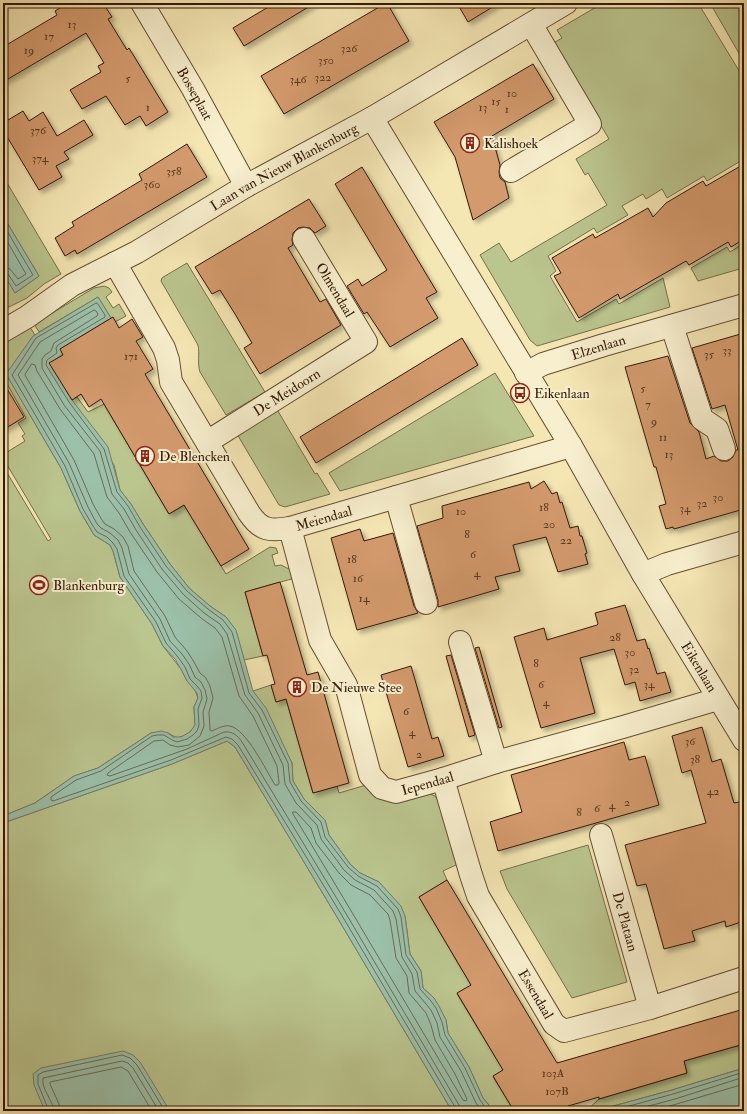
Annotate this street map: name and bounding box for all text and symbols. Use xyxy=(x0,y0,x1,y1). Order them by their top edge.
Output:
house number: 13 xyxy=(68,17,76,32)
house number: 17 xyxy=(44,29,54,44)
house number: 326 xyxy=(341,41,358,56)
house number: 19 xyxy=(24,43,34,58)
house number: 350 xyxy=(318,53,334,68)
street label: Bosseplaat xyxy=(173,64,217,123)
house number: 322 xyxy=(315,70,331,85)
house number: 5 xyxy=(125,71,131,86)
house number: 346 xyxy=(289,72,307,87)
house number: 10 xyxy=(507,86,517,101)
house number: 15 xyxy=(491,94,501,109)
house number: 1 xyxy=(146,100,150,115)
house number: 13 xyxy=(479,100,487,115)
house number: 1 xyxy=(505,102,509,117)
street label: Laan van Nieuw Blankenburg xyxy=(207,118,362,214)
house number: 376 xyxy=(30,123,47,138)
building icon: Kalishoek xyxy=(459,132,481,154)
place label: Kalishoek xyxy=(484,135,539,152)
house number: 374 xyxy=(32,151,49,166)
house number: 358 xyxy=(166,164,182,179)
house number: 360 xyxy=(144,177,160,192)
street label: Olmendaal xyxy=(312,260,358,321)
street label: Elzenlaan xyxy=(569,331,627,363)
house number: 33 xyxy=(722,343,732,358)
house number: 35 xyxy=(704,347,715,362)
house number: 171 xyxy=(124,349,138,364)
street label: De Meidoorn xyxy=(250,365,323,419)
house number: 5 xyxy=(640,381,646,396)
bus stop icon: Eikenlaan xyxy=(509,382,531,404)
place label: Eikenlaan xyxy=(534,385,590,402)
house number: 7 xyxy=(645,397,651,412)
house number: 9 xyxy=(650,414,657,429)
house number: 11 xyxy=(659,430,667,445)
building icon: De Blencken xyxy=(134,445,156,467)
house number: 13 xyxy=(665,447,673,462)
place label: De Blencken xyxy=(159,448,230,465)
house number: 30 xyxy=(713,490,723,505)
house number: 32 xyxy=(697,496,707,511)
house number: 18 xyxy=(539,500,549,515)
house number: 34 xyxy=(679,501,691,516)
street label: Meiendaal xyxy=(294,502,354,534)
house number: 10 xyxy=(456,504,466,519)
house number: 20 xyxy=(543,517,555,532)
house number: 8 xyxy=(464,527,470,542)
house number: 22 xyxy=(560,533,572,548)
house number: 6 xyxy=(470,547,477,562)
house number: 18 xyxy=(347,552,357,567)
house number: 4 xyxy=(474,566,481,581)
house number: 16 xyxy=(353,571,364,586)
sports icon: Blankenburg xyxy=(28,574,50,596)
place label: Blankenburg xyxy=(53,577,125,594)
house number: 14 xyxy=(359,591,370,606)
house number: 28 xyxy=(609,630,621,645)
street label: Eikenlaan xyxy=(678,638,721,695)
house number: 30 xyxy=(625,645,635,660)
house number: 8 xyxy=(533,656,539,671)
house number: 32 xyxy=(629,662,639,677)
building icon: De Nieuwe Stee xyxy=(286,676,308,698)
house number: 6 xyxy=(538,677,545,692)
house number: 34 xyxy=(643,677,655,692)
place label: De Nieuwe Stee xyxy=(311,679,402,696)
house number: 4 xyxy=(543,695,550,710)
house number: 6 xyxy=(403,704,410,719)
house number: 4 xyxy=(409,725,416,740)
house number: 36 xyxy=(685,734,696,749)
house number: 2 xyxy=(416,747,422,762)
house number: 38 xyxy=(690,752,700,767)
street label: Iependaal xyxy=(399,768,456,799)
house number: 42 xyxy=(707,784,719,799)
house number: 2 xyxy=(624,795,630,810)
house number: 4 xyxy=(609,798,616,813)
house number: 6 xyxy=(594,801,601,816)
house number: 8 xyxy=(576,805,582,820)
street label: De Plataan xyxy=(609,890,642,953)
street label: Essendaal xyxy=(515,966,558,1022)
house number: 103A xyxy=(542,1066,565,1081)
house number: 107B xyxy=(545,1084,569,1099)

